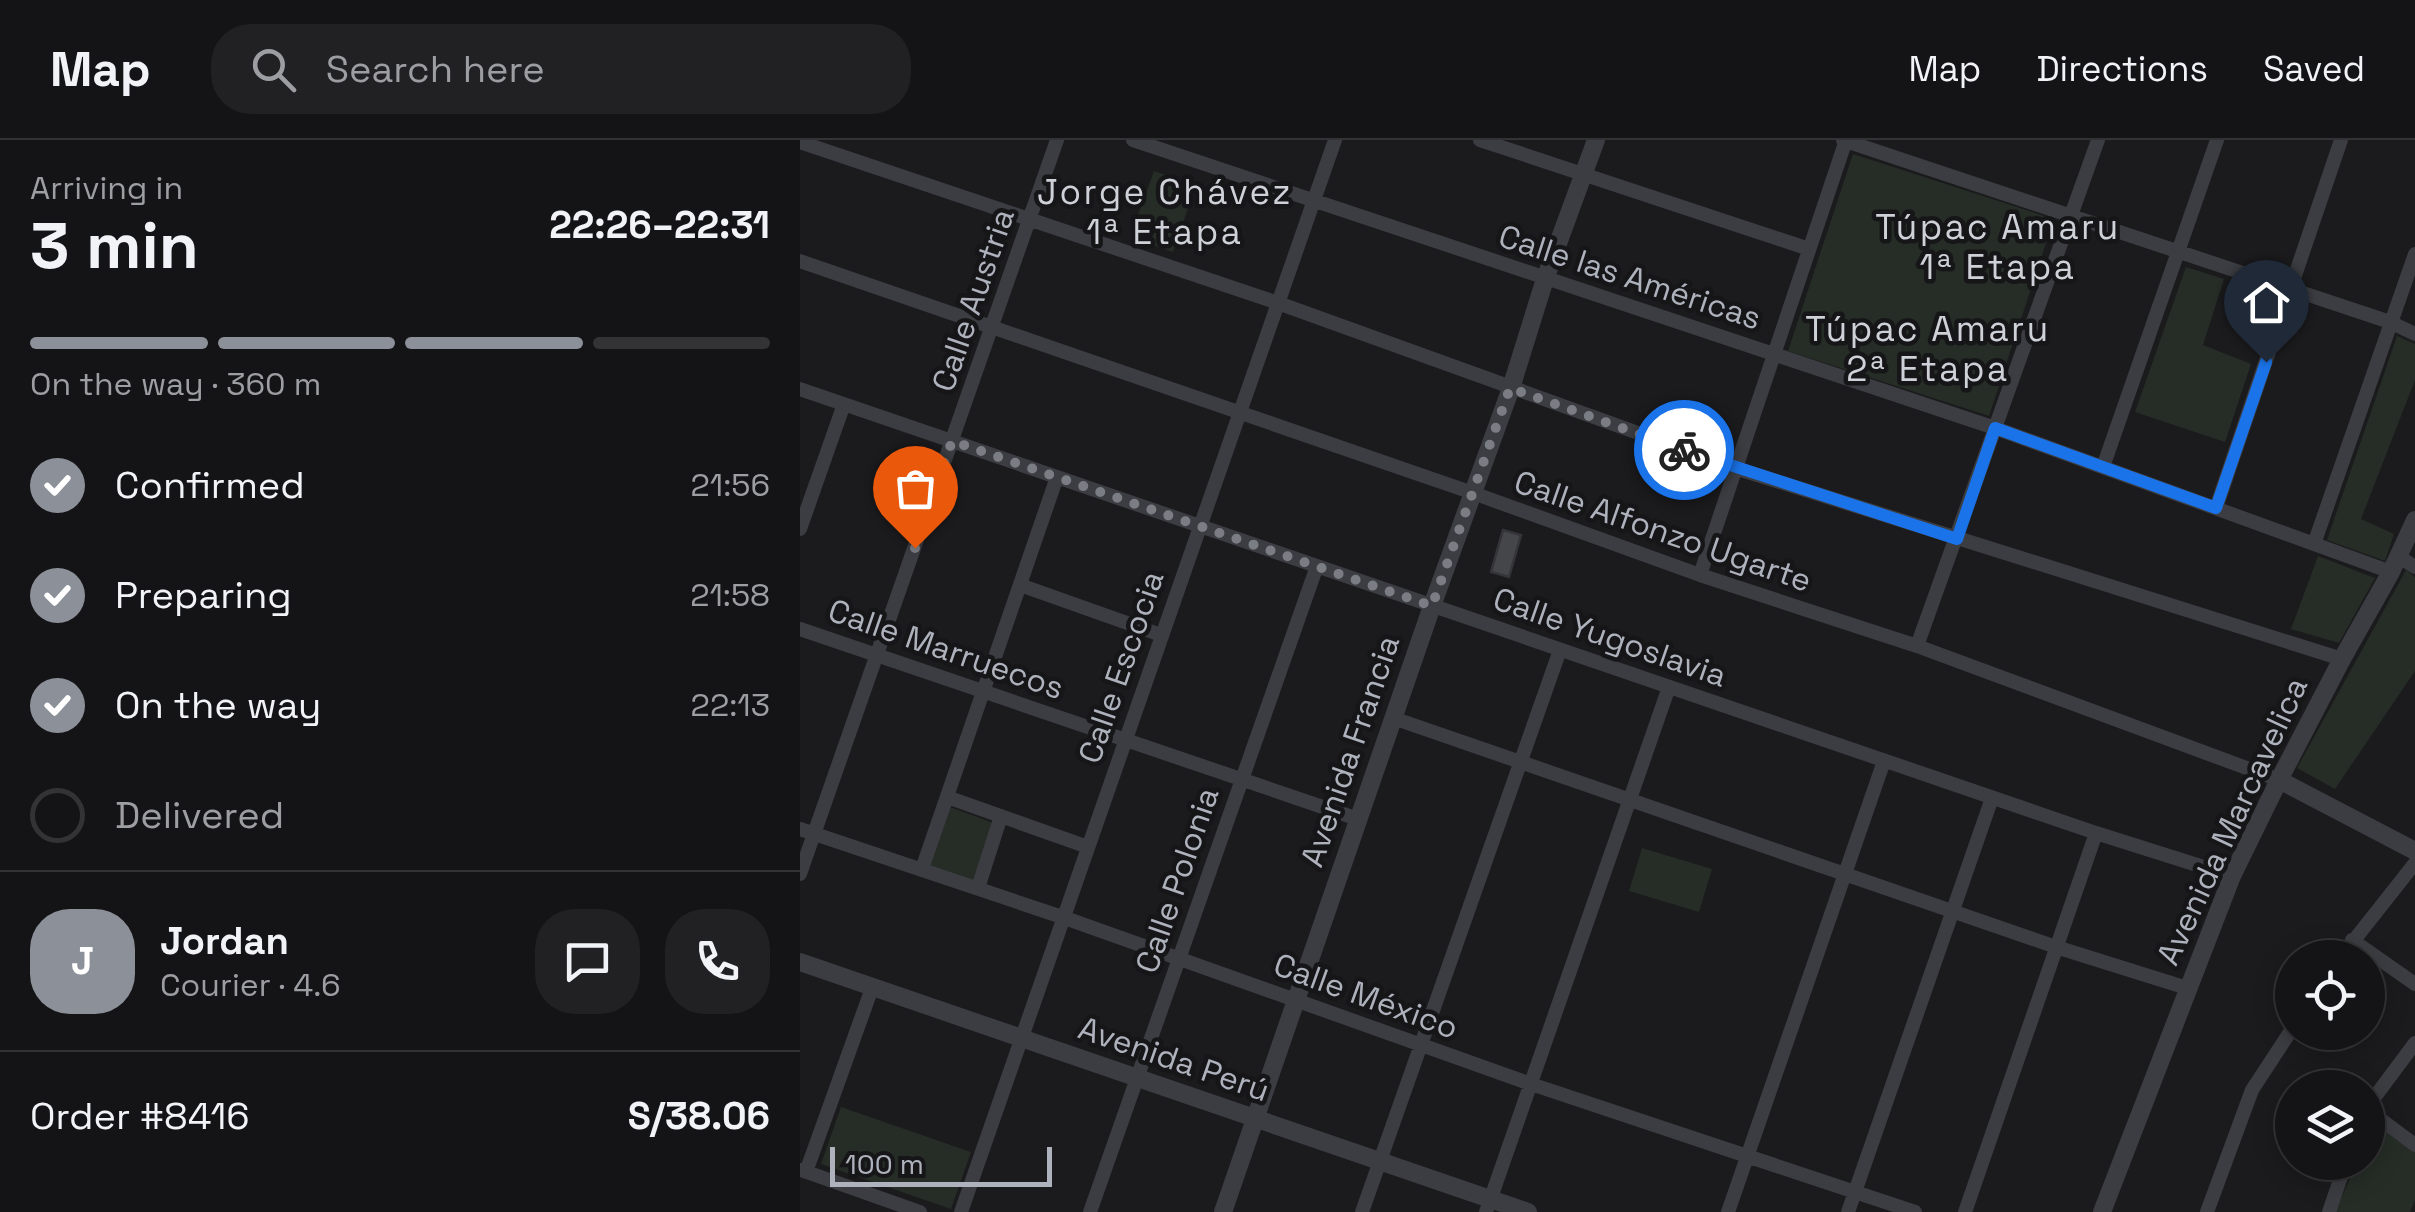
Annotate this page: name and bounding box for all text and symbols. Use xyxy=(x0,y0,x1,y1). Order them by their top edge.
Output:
search box xyxy=(211,24,911,114)
text: Map xyxy=(50,39,151,100)
icon: search xyxy=(246,42,301,97)
text: Search here xyxy=(326,45,545,93)
text: Map xyxy=(1908,47,1981,91)
text: Directions xyxy=(2036,47,2208,91)
text: Saved xyxy=(2263,47,2365,91)
text: Arriving in xyxy=(30,168,183,208)
district label: Jorge Chávez 1ª Etapa xyxy=(1037,170,1293,254)
text: 22:26–22:31 xyxy=(549,201,770,249)
street label: Calle Austria xyxy=(923,203,1023,397)
text: 3 min xyxy=(30,204,199,287)
district label: Túpac Amaru 1ª Etapa xyxy=(1875,205,2121,289)
street label: Calle las Américas xyxy=(1494,216,1766,338)
pin xyxy=(2224,260,2309,363)
icon: home xyxy=(2239,275,2294,330)
district label: Túpac Amaru 2ª Etapa xyxy=(1805,307,2051,391)
text: On the way · 360 m xyxy=(30,364,321,404)
courier xyxy=(1634,400,1734,500)
icon: bike xyxy=(1657,423,1712,478)
pin xyxy=(873,446,958,549)
icon: check xyxy=(30,458,85,513)
text: Confirmed xyxy=(115,461,305,509)
icon: bag xyxy=(888,461,943,516)
street label: Calle Alfonzo Ugarte xyxy=(1509,461,1817,601)
text: 21:56 xyxy=(690,465,770,505)
street label: Calle Escocia xyxy=(1069,565,1173,769)
icon: check xyxy=(30,568,85,623)
text: Preparing xyxy=(115,571,292,619)
text: 21:58 xyxy=(690,575,770,615)
street label: Calle Yugoslavia xyxy=(1488,578,1732,696)
street label: Calle Marruecos xyxy=(823,590,1069,708)
street label: Avenida Francia xyxy=(1292,630,1408,872)
street label: Avenida Marcavelica xyxy=(2148,671,2316,971)
icon: check xyxy=(30,678,85,733)
text: On the way xyxy=(115,681,321,729)
text: 22:13 xyxy=(691,685,770,725)
street label: Calle Polonia xyxy=(1127,782,1227,978)
text: Delivered xyxy=(115,791,284,839)
button: chat xyxy=(535,909,640,1014)
button: phone xyxy=(665,909,770,1014)
text: Jordan xyxy=(160,917,289,965)
text: J xyxy=(71,937,94,985)
map controls xyxy=(2275,940,2385,1180)
button: locate xyxy=(2275,940,2385,1050)
street label: Calle México xyxy=(1268,944,1464,1048)
text: Courier · 4.6 xyxy=(160,965,341,1005)
street label: Avenida Perú xyxy=(1073,1008,1275,1110)
button: layers xyxy=(2275,1070,2385,1180)
text: Order #8416 xyxy=(30,1092,250,1140)
text: S/38.06 xyxy=(628,1092,770,1140)
scale bar xyxy=(830,1142,1052,1186)
text: 100 m xyxy=(845,1146,924,1182)

